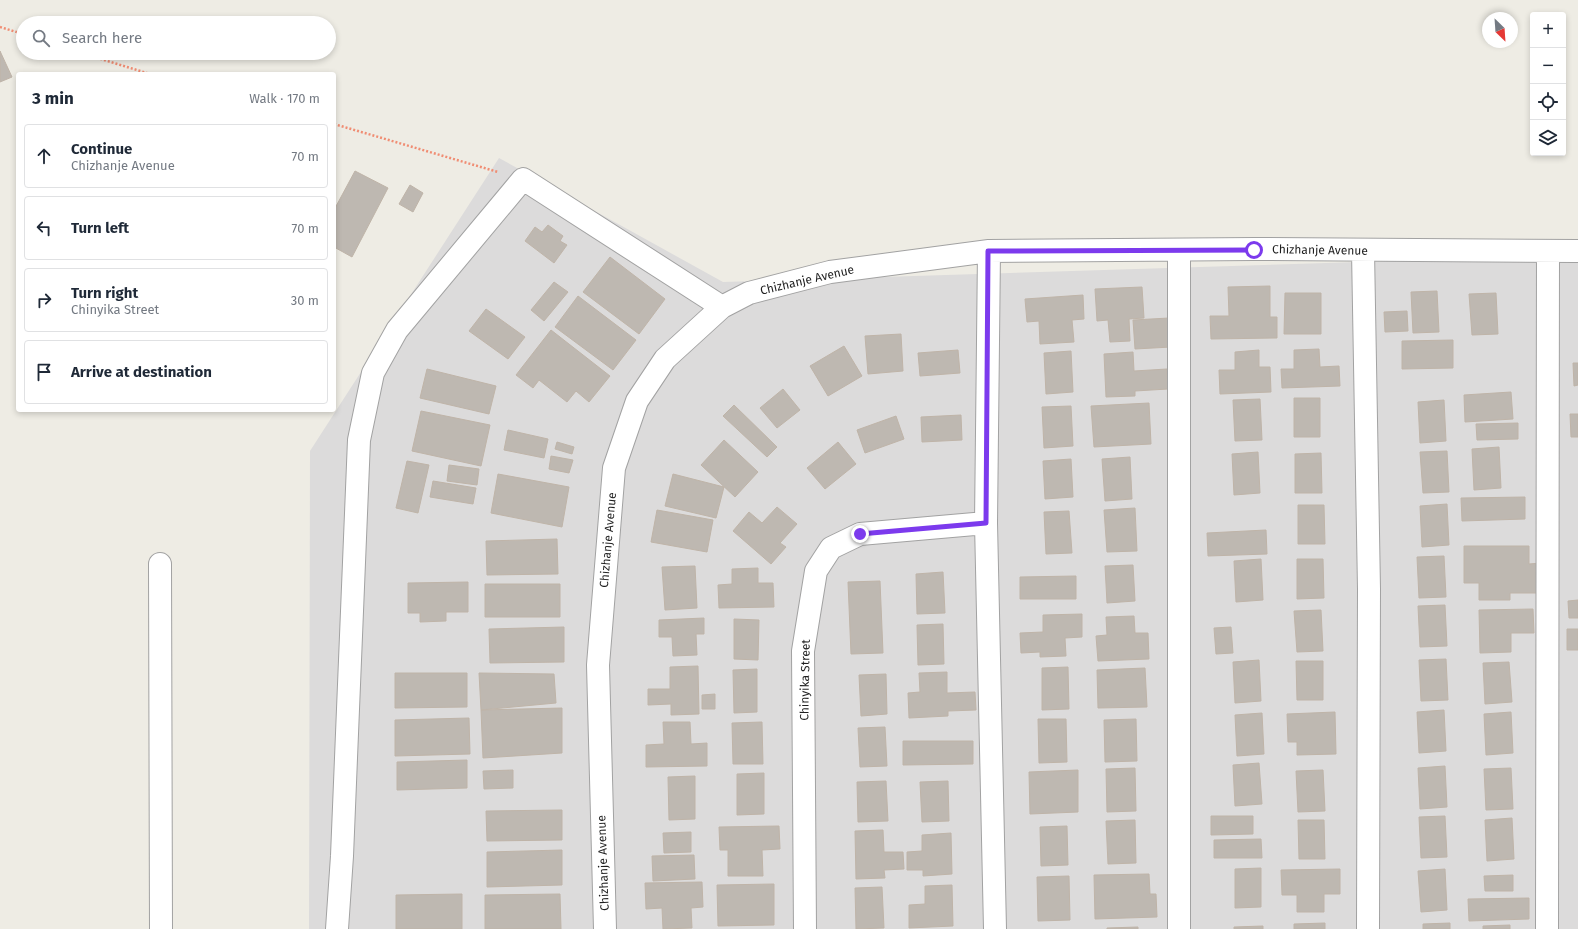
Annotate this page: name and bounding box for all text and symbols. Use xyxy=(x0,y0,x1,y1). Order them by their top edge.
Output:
north arrow xyxy=(1482,12,1518,48)
map controls xyxy=(1530,12,1566,156)
button: + xyxy=(1530,12,1566,48)
search box xyxy=(16,16,336,60)
icon: search xyxy=(30,27,52,49)
text: Search here xyxy=(62,29,142,47)
button: − xyxy=(1530,48,1566,84)
button: locate xyxy=(1530,84,1566,120)
text: 3 min xyxy=(32,88,74,109)
text: Walk · 170 m xyxy=(249,91,320,106)
button: layers xyxy=(1530,120,1566,156)
text: Continue xyxy=(71,140,132,158)
icon: ahead xyxy=(33,145,55,167)
text: 70 m xyxy=(292,149,319,164)
text: Chizhanje Avenue xyxy=(71,158,175,173)
icon: left xyxy=(33,217,55,239)
text: Turn left xyxy=(71,219,129,237)
text: 70 m xyxy=(292,221,319,236)
route start xyxy=(1245,241,1263,259)
street label: Chizhanje Avenue xyxy=(1272,242,1368,258)
street label: Chizhanje Avenue xyxy=(759,262,855,298)
text: Turn right xyxy=(71,284,138,302)
icon: right xyxy=(33,289,55,311)
text: 30 m xyxy=(291,293,319,308)
text: Chinyika Street xyxy=(71,302,159,317)
icon: arrive xyxy=(33,361,55,383)
text: Arrive at destination xyxy=(71,363,212,381)
street label: Chizhanje Avenue xyxy=(597,492,619,588)
route end xyxy=(851,525,869,543)
street label: Chinyika Street xyxy=(797,638,813,721)
street label: Chizhanje Avenue xyxy=(594,815,612,911)

